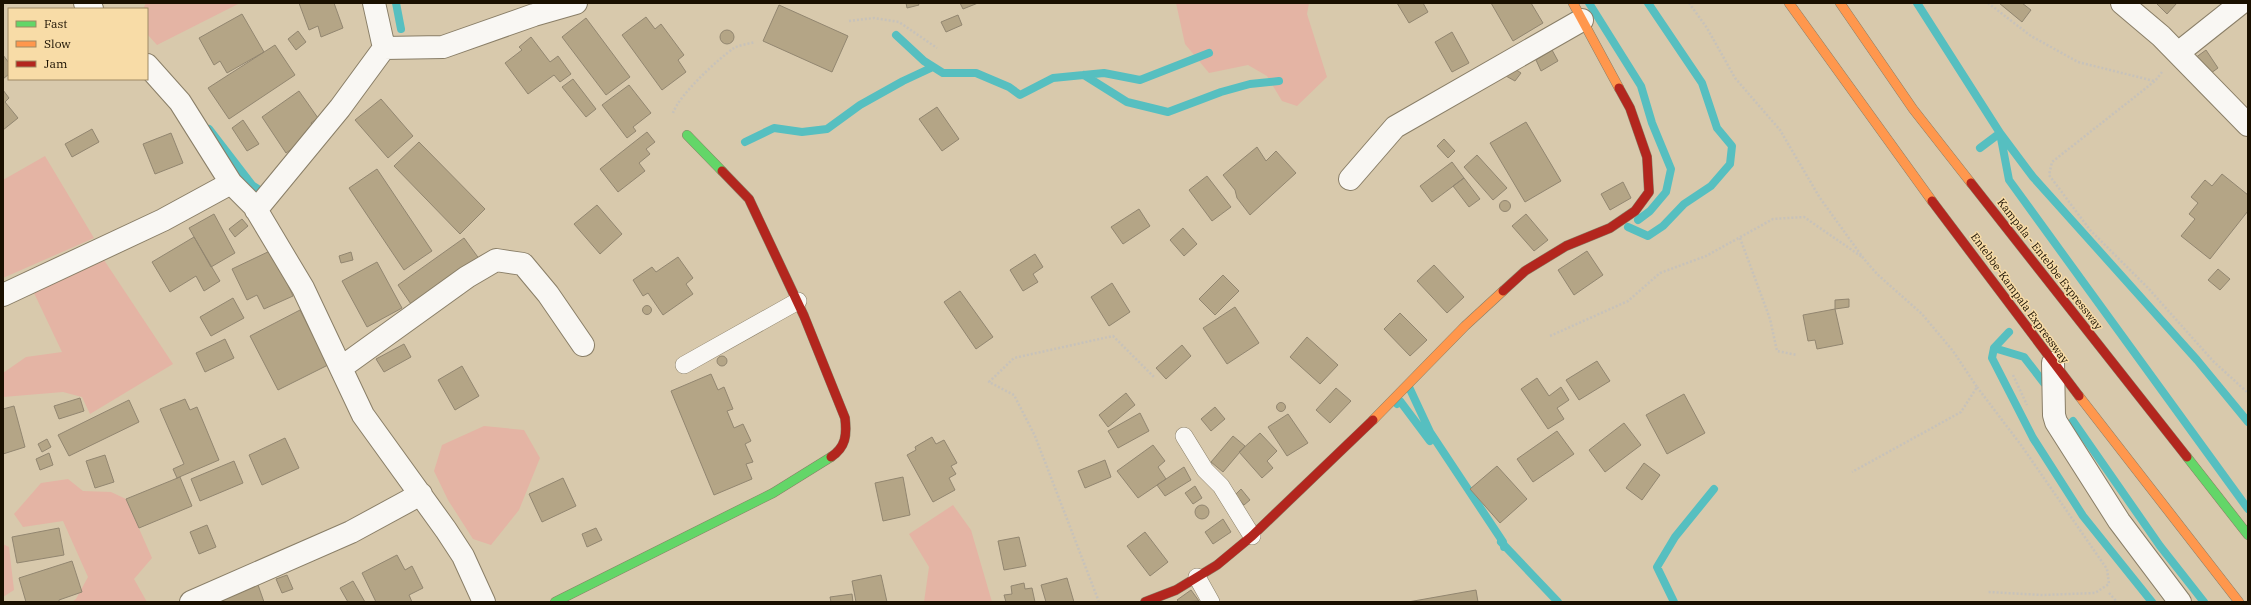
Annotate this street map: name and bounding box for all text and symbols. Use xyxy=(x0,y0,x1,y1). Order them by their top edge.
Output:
legend xyxy=(8,8,148,80)
text: Fast xyxy=(44,16,68,31)
text: Slow xyxy=(44,36,71,51)
text: Jam xyxy=(44,56,68,71)
street label: Kampala - Entebbe Expressway xyxy=(1994,196,2106,333)
street label: Entebbe-Kampala Expressway xyxy=(1968,230,2072,366)

